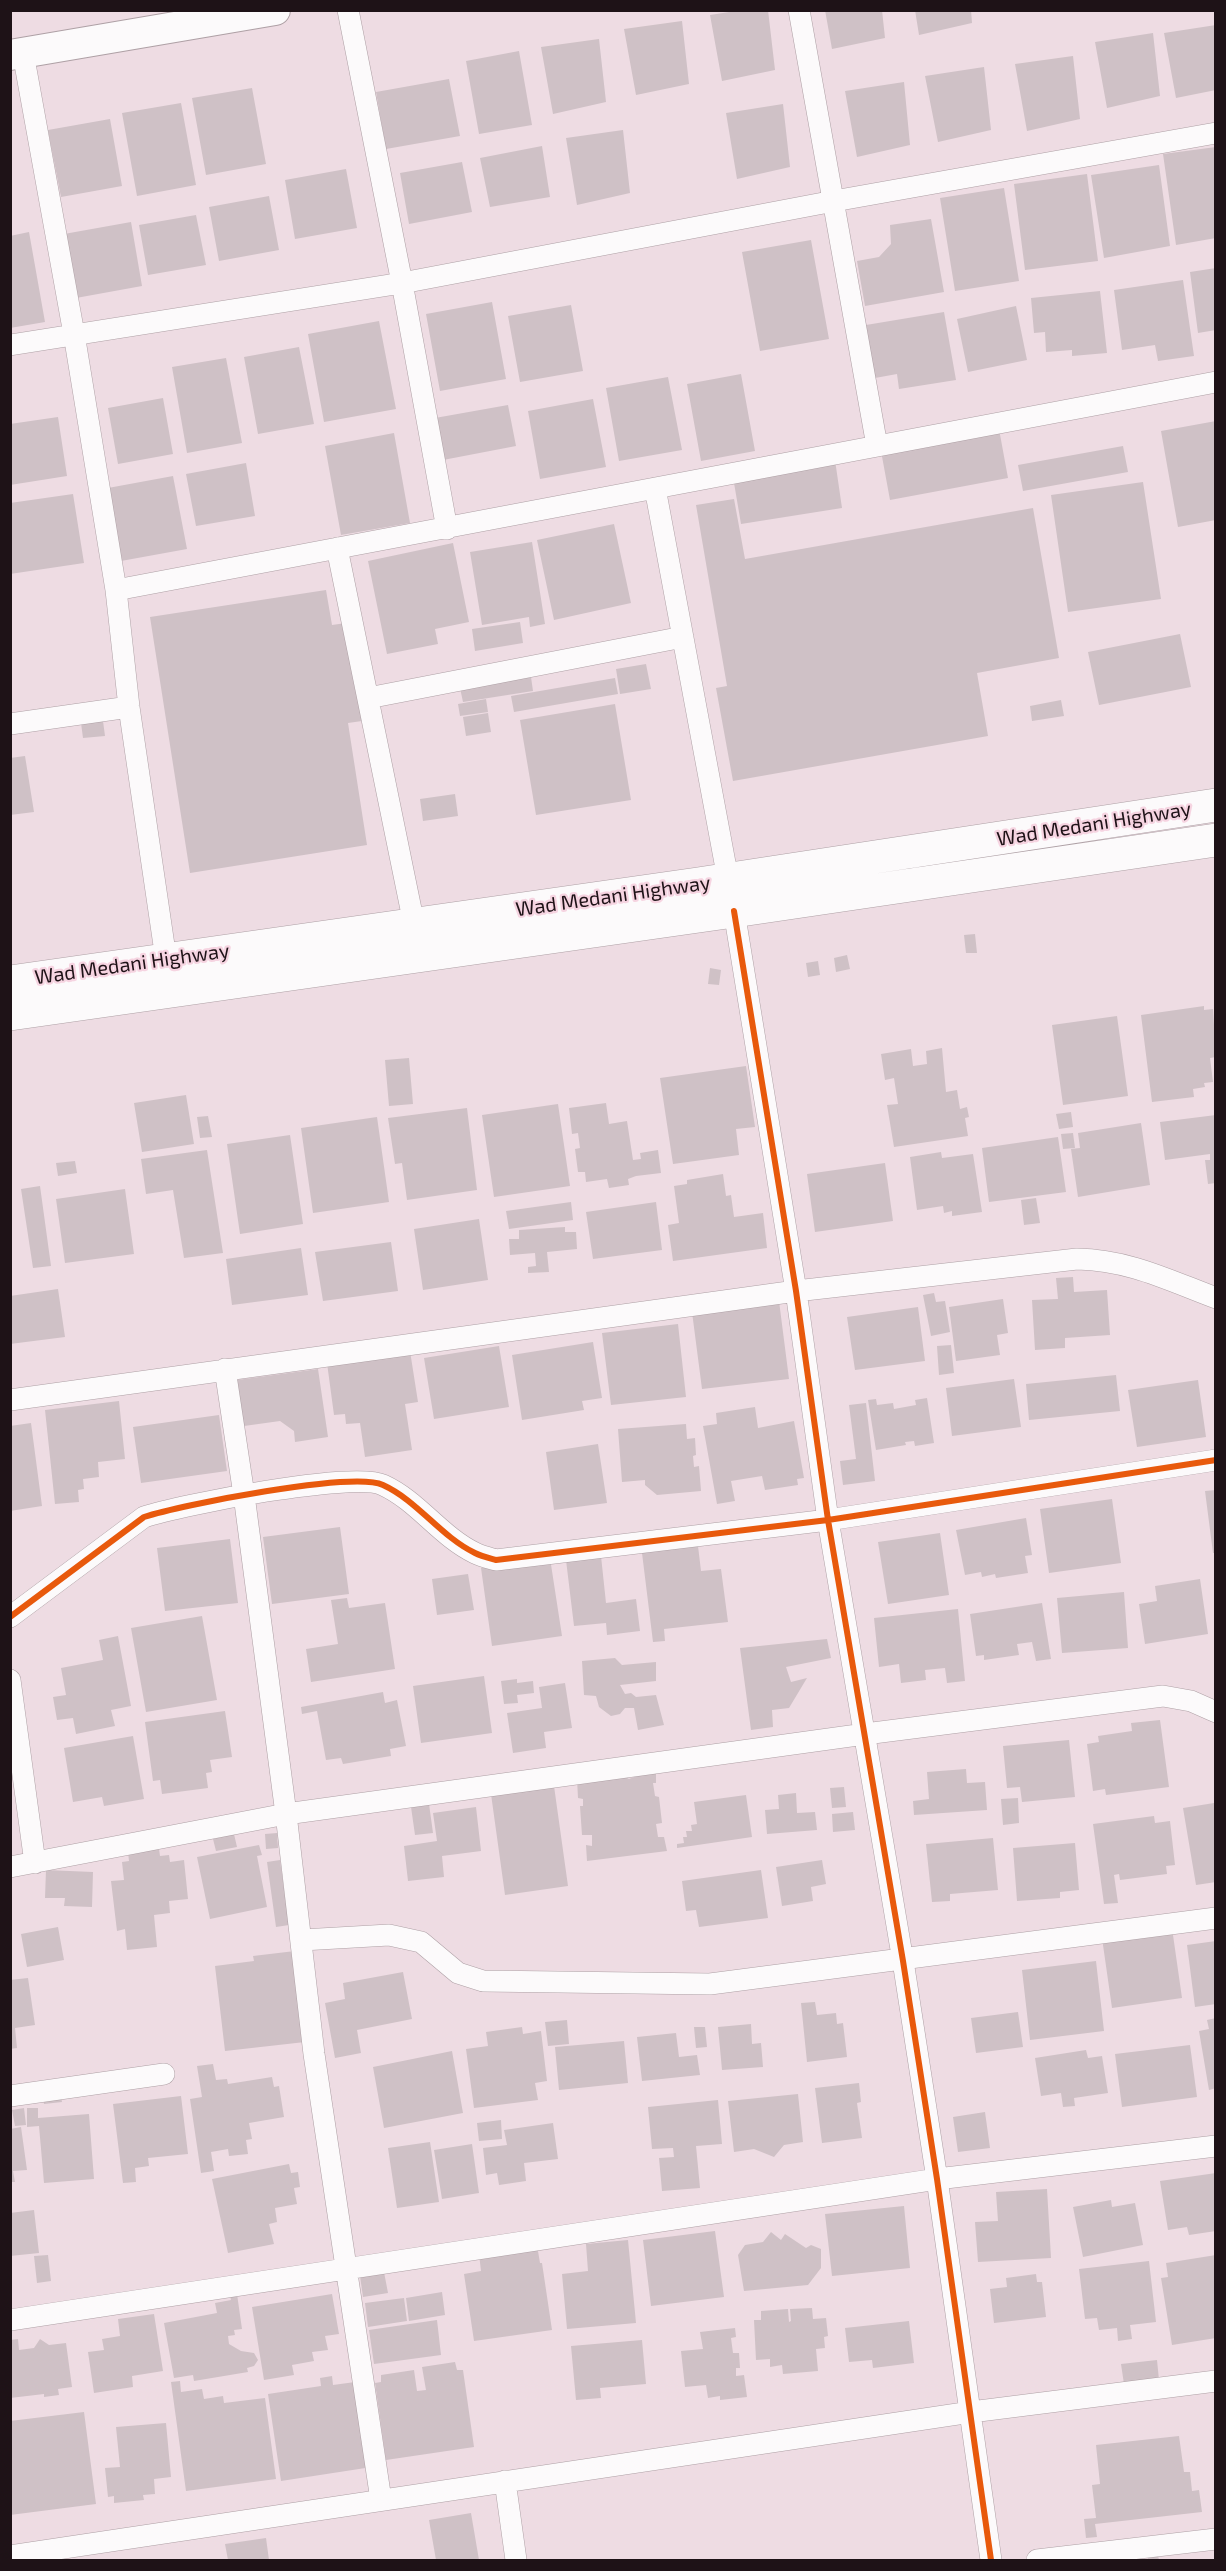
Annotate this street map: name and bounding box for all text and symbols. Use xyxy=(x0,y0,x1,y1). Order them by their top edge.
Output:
street label: Wad Medani Highway xyxy=(995,797,1193,851)
street label: Wad Medani Highway xyxy=(514,870,712,922)
street label: Wad Medani Highway xyxy=(33,938,231,990)

